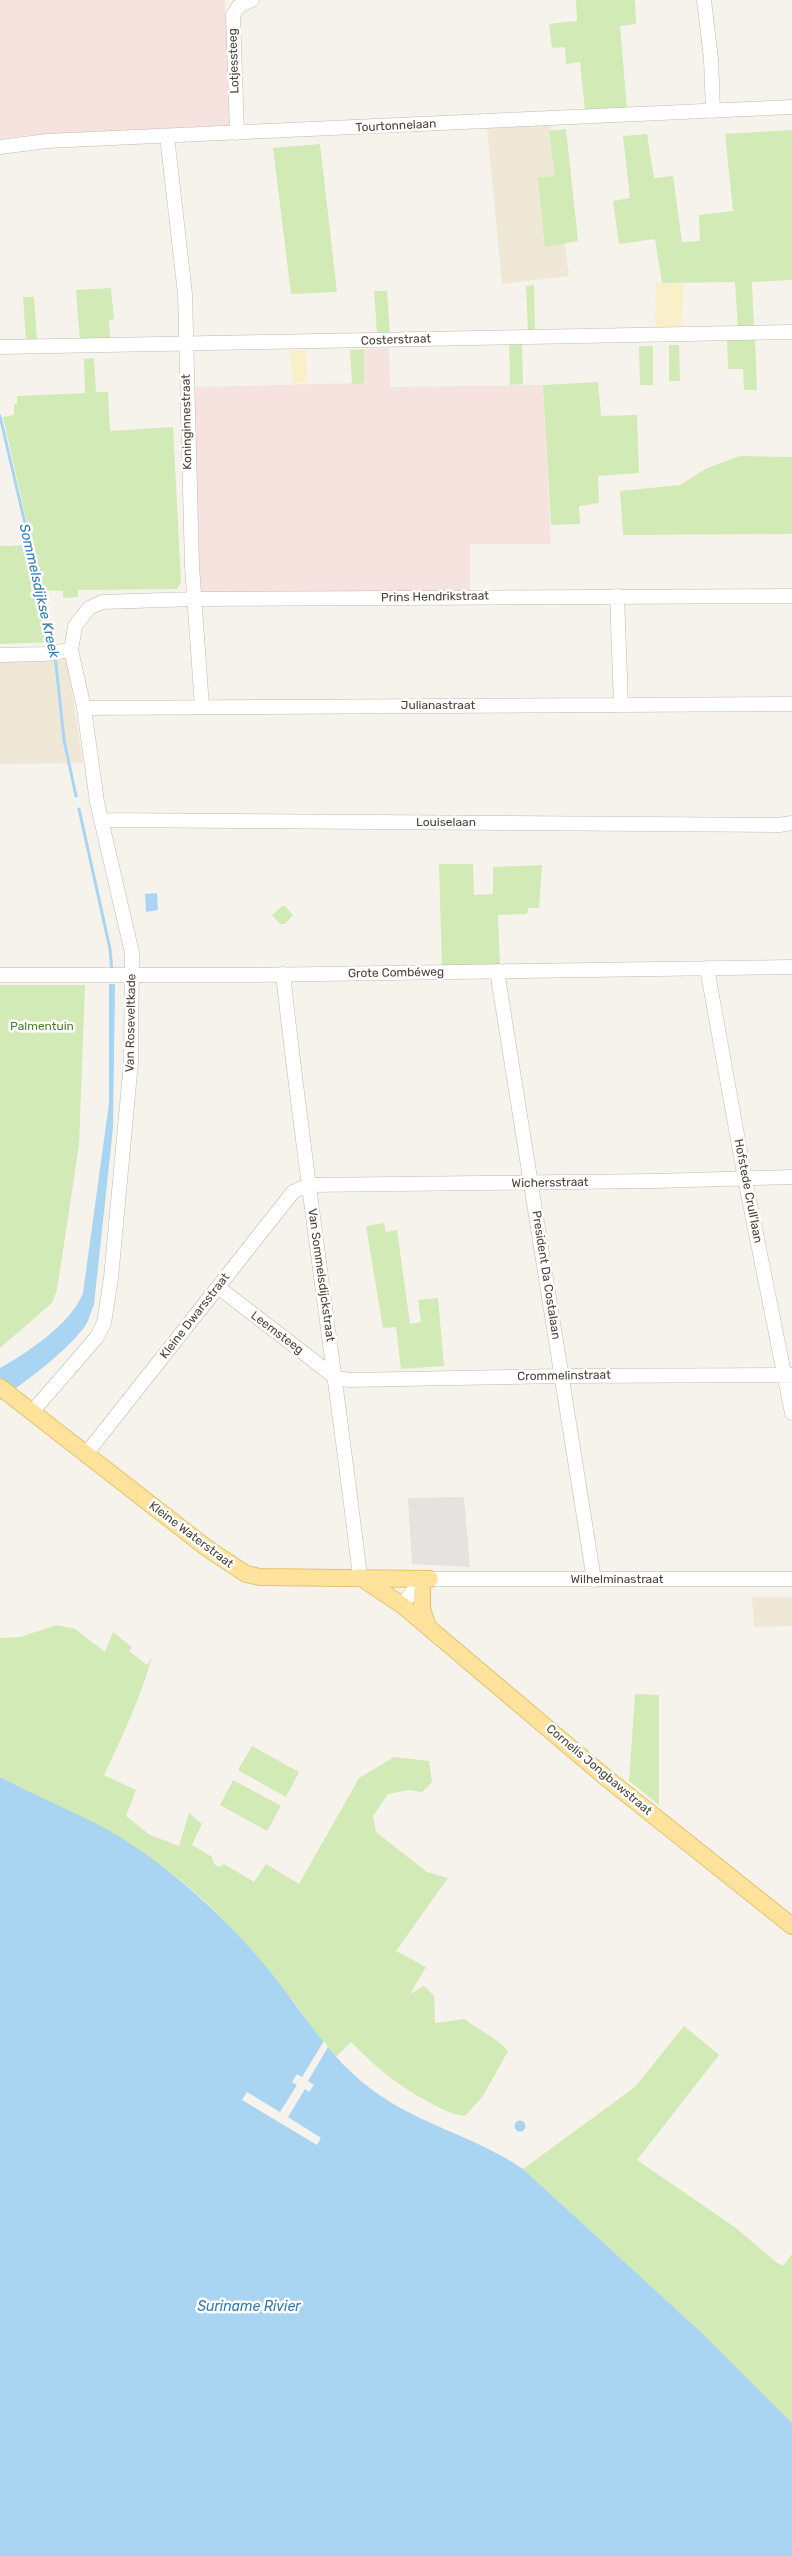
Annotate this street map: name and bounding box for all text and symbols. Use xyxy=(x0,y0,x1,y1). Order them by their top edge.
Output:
street label: Lotjessteeg xyxy=(226,28,242,94)
street label: Tourtonnelaan xyxy=(355,117,437,135)
street label: Costerstraat xyxy=(361,332,431,348)
street label: Koninginnestraat xyxy=(179,374,195,470)
water label: Sommelsdijkse Kreek xyxy=(15,522,63,660)
street label: Prins Hendrikstraat xyxy=(381,589,489,605)
street label: Julianastraat xyxy=(401,699,475,713)
street label: Louiselaan xyxy=(416,816,476,830)
street label: Grote Combéweg xyxy=(348,965,444,981)
street label: Van Roseveltkade xyxy=(123,974,139,1072)
park label: Palmentuin xyxy=(10,1020,74,1034)
street label: Hofstede Crull'laan xyxy=(731,1138,765,1244)
street label: Wichersstraat xyxy=(511,1175,589,1191)
street label: Van Sommelsdijckstraat xyxy=(305,1207,337,1343)
street label: President Da Costalaan xyxy=(529,1210,563,1340)
street label: Kleine Dwarsstraat xyxy=(157,1270,233,1362)
street label: Leemsteeg xyxy=(248,1309,306,1357)
street label: Crommelinstraat xyxy=(517,1368,611,1384)
street label: Kleine Waterstraat xyxy=(146,1499,236,1571)
street label: Wilhelminastraat xyxy=(571,1573,663,1587)
street label: Cornelis Jongbawstraat xyxy=(543,1722,655,1818)
water label: Suriname Rivier xyxy=(197,2299,301,2315)

